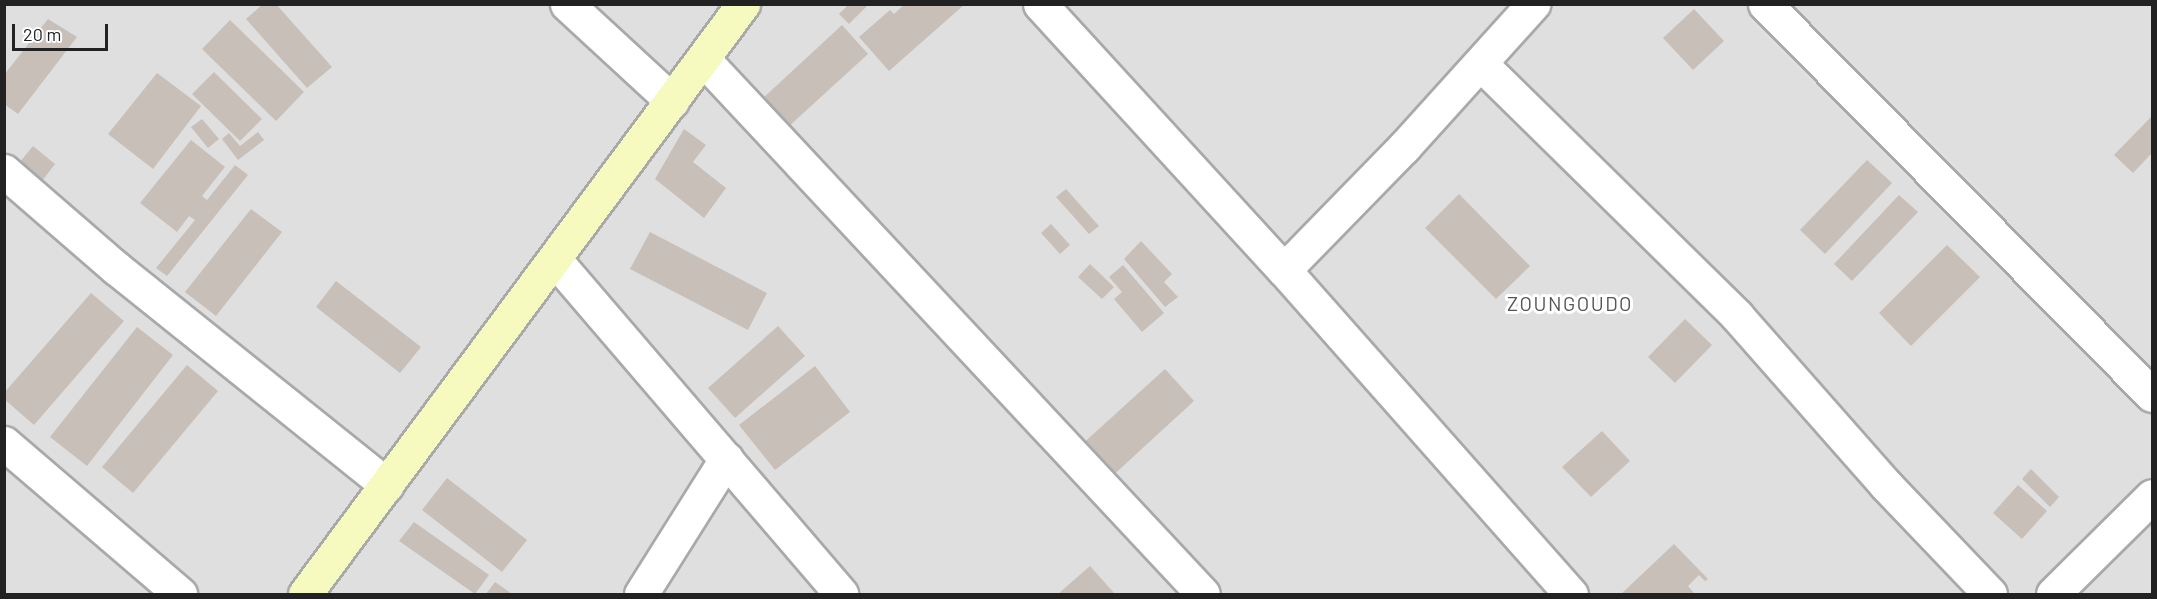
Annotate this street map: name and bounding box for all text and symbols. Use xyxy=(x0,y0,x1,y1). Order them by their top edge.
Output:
scale bar xyxy=(15,12,111,50)
text: 20 m xyxy=(23,23,61,45)
district label: ZOUNGOUDO xyxy=(1507,291,1633,315)

